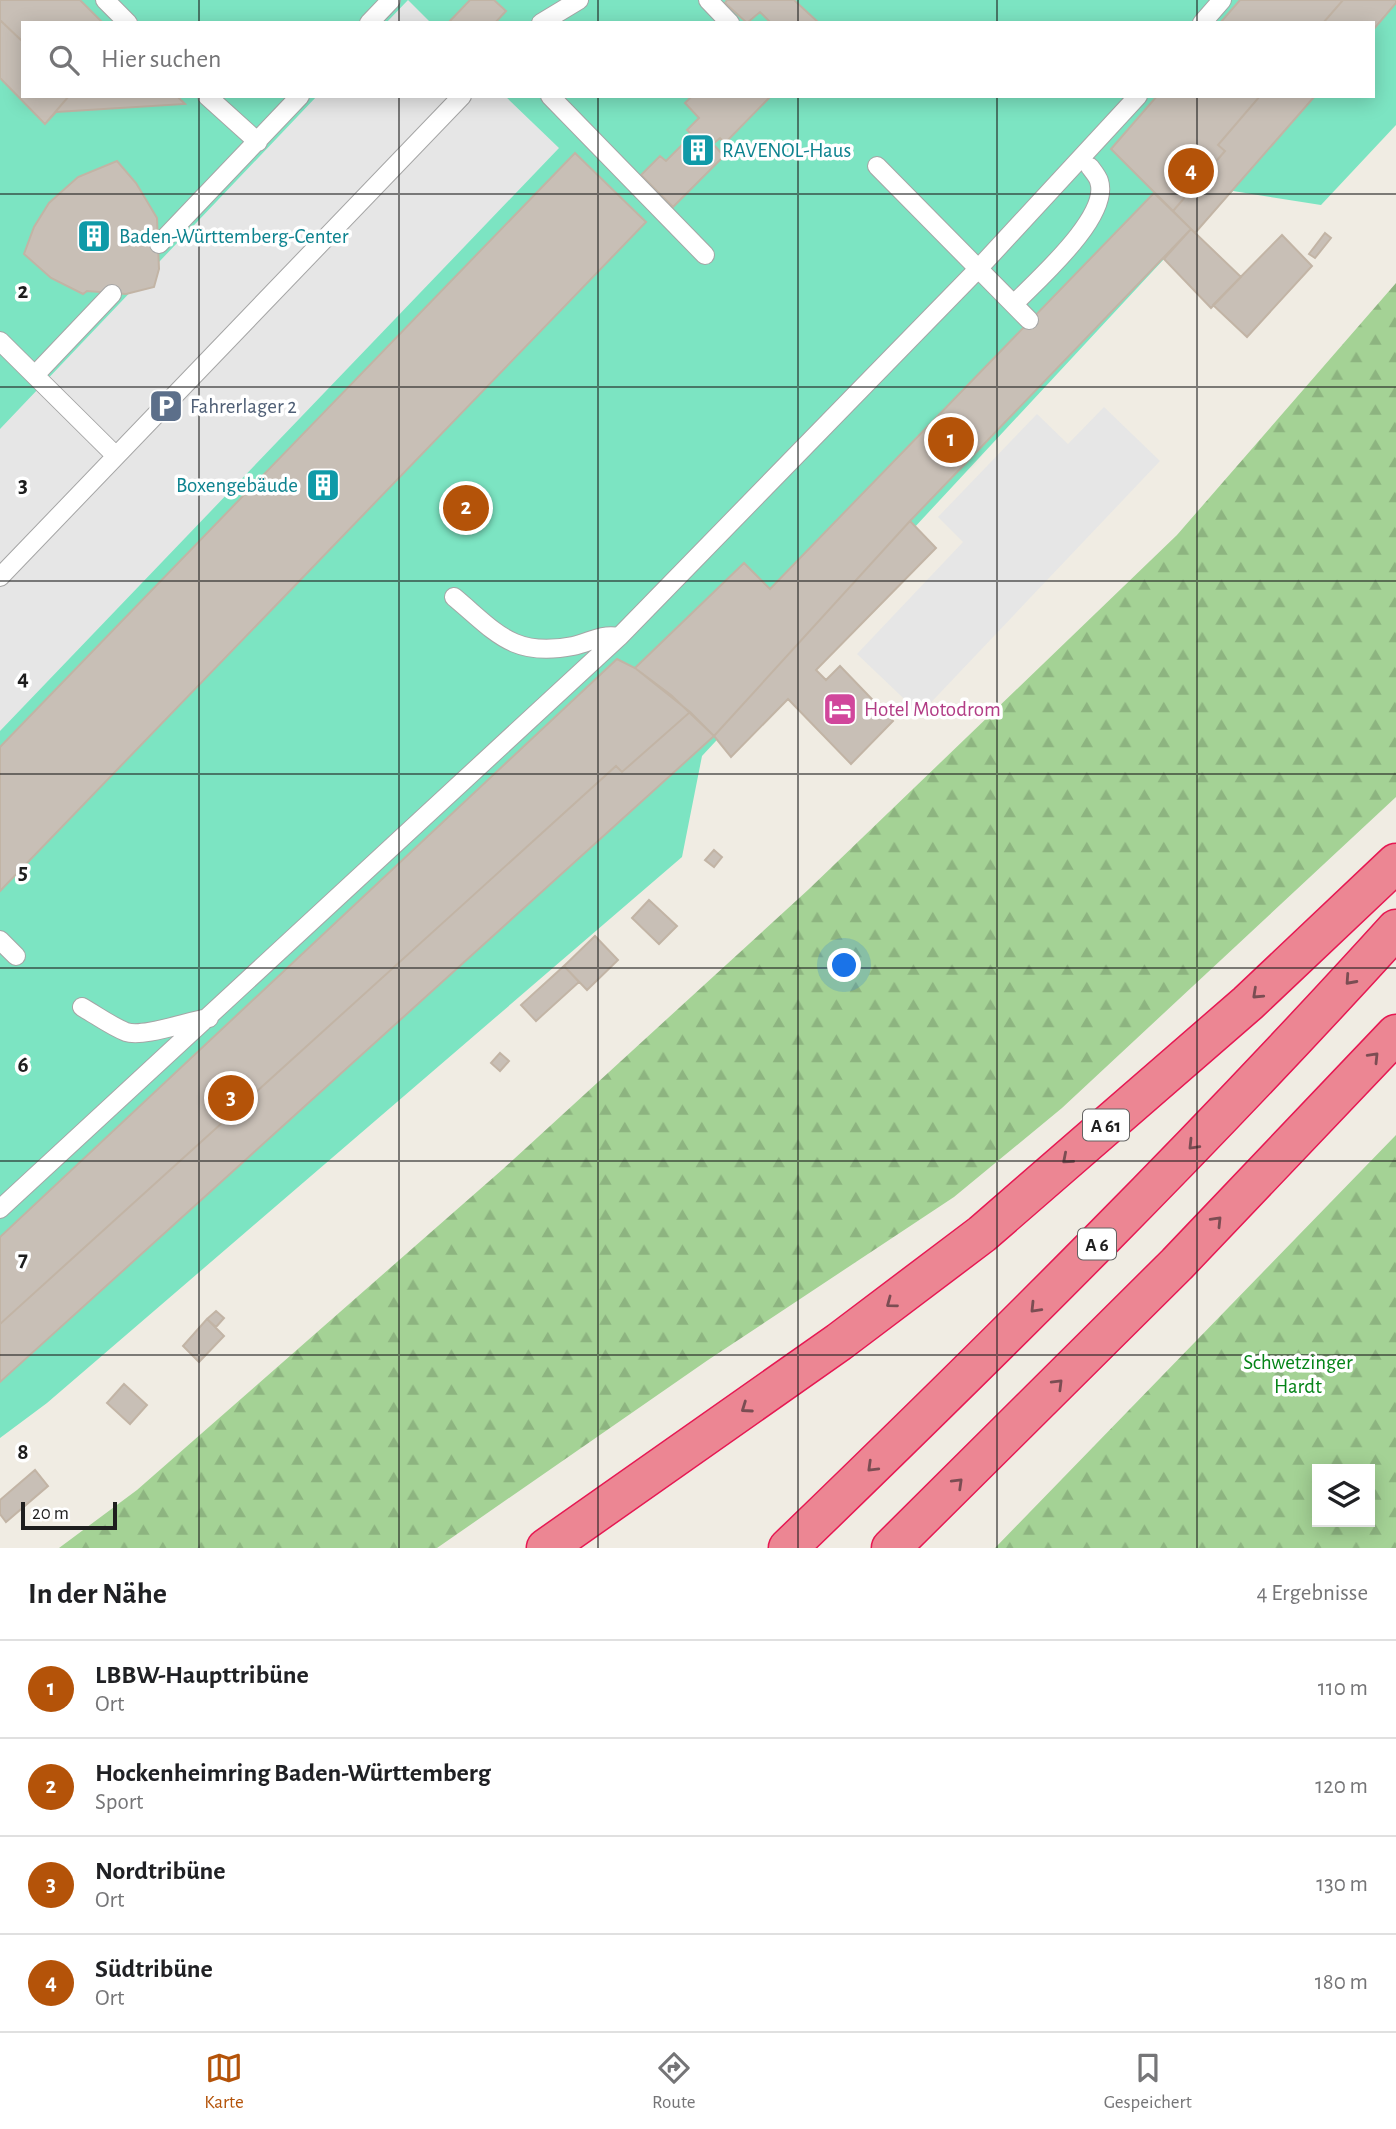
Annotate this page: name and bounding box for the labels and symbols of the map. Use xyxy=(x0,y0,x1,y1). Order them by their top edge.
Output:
building icon: RAVENOL-Haus xyxy=(679,131,717,169)
place label: RAVENOL-Haus xyxy=(722,140,851,161)
pin: 4 xyxy=(1168,145,1214,197)
building icon: Baden-Württemberg-Center xyxy=(75,217,113,255)
place label: Baden-Württemberg-Center xyxy=(119,226,349,247)
text: 2 xyxy=(18,280,29,303)
parking icon: Fahrerlager 2 xyxy=(147,387,185,425)
place label: Fahrerlager 2 xyxy=(190,396,297,417)
pin: 1 xyxy=(928,414,974,466)
building icon: Boxengebäude xyxy=(304,466,342,504)
text: 3 xyxy=(18,474,28,497)
place label: Boxengebäude xyxy=(176,475,298,496)
pin: 2 xyxy=(443,482,489,534)
text: 4 xyxy=(17,667,29,690)
hotel icon: Hotel Motodrom xyxy=(821,690,859,728)
place label: Hotel Motodrom xyxy=(864,699,1001,720)
text: 5 xyxy=(18,861,28,884)
your location xyxy=(827,948,861,982)
one-way arrow xyxy=(1346,972,1358,985)
one-way arrow xyxy=(1253,986,1266,998)
one-way arrow xyxy=(1366,1052,1379,1065)
text: 6 xyxy=(17,1054,29,1077)
pin: 3 xyxy=(208,1072,254,1124)
road number: A 61 xyxy=(1083,1110,1129,1140)
one-way arrow xyxy=(1189,1137,1202,1150)
one-way arrow xyxy=(1062,1151,1075,1163)
one-way arrow xyxy=(1209,1216,1222,1229)
road number: A 6 xyxy=(1078,1228,1116,1260)
text: 7 xyxy=(18,1248,28,1271)
one-way arrow xyxy=(886,1294,899,1307)
one-way arrow xyxy=(1030,1300,1043,1313)
park label: Schwetzinger Hardt xyxy=(1243,1352,1353,1397)
one-way arrow xyxy=(1050,1379,1063,1392)
one-way arrow xyxy=(741,1400,754,1412)
text: 8 xyxy=(17,1441,29,1464)
one-way arrow xyxy=(867,1458,880,1471)
one-way arrow xyxy=(949,1479,962,1492)
scale bar xyxy=(21,1499,117,1531)

